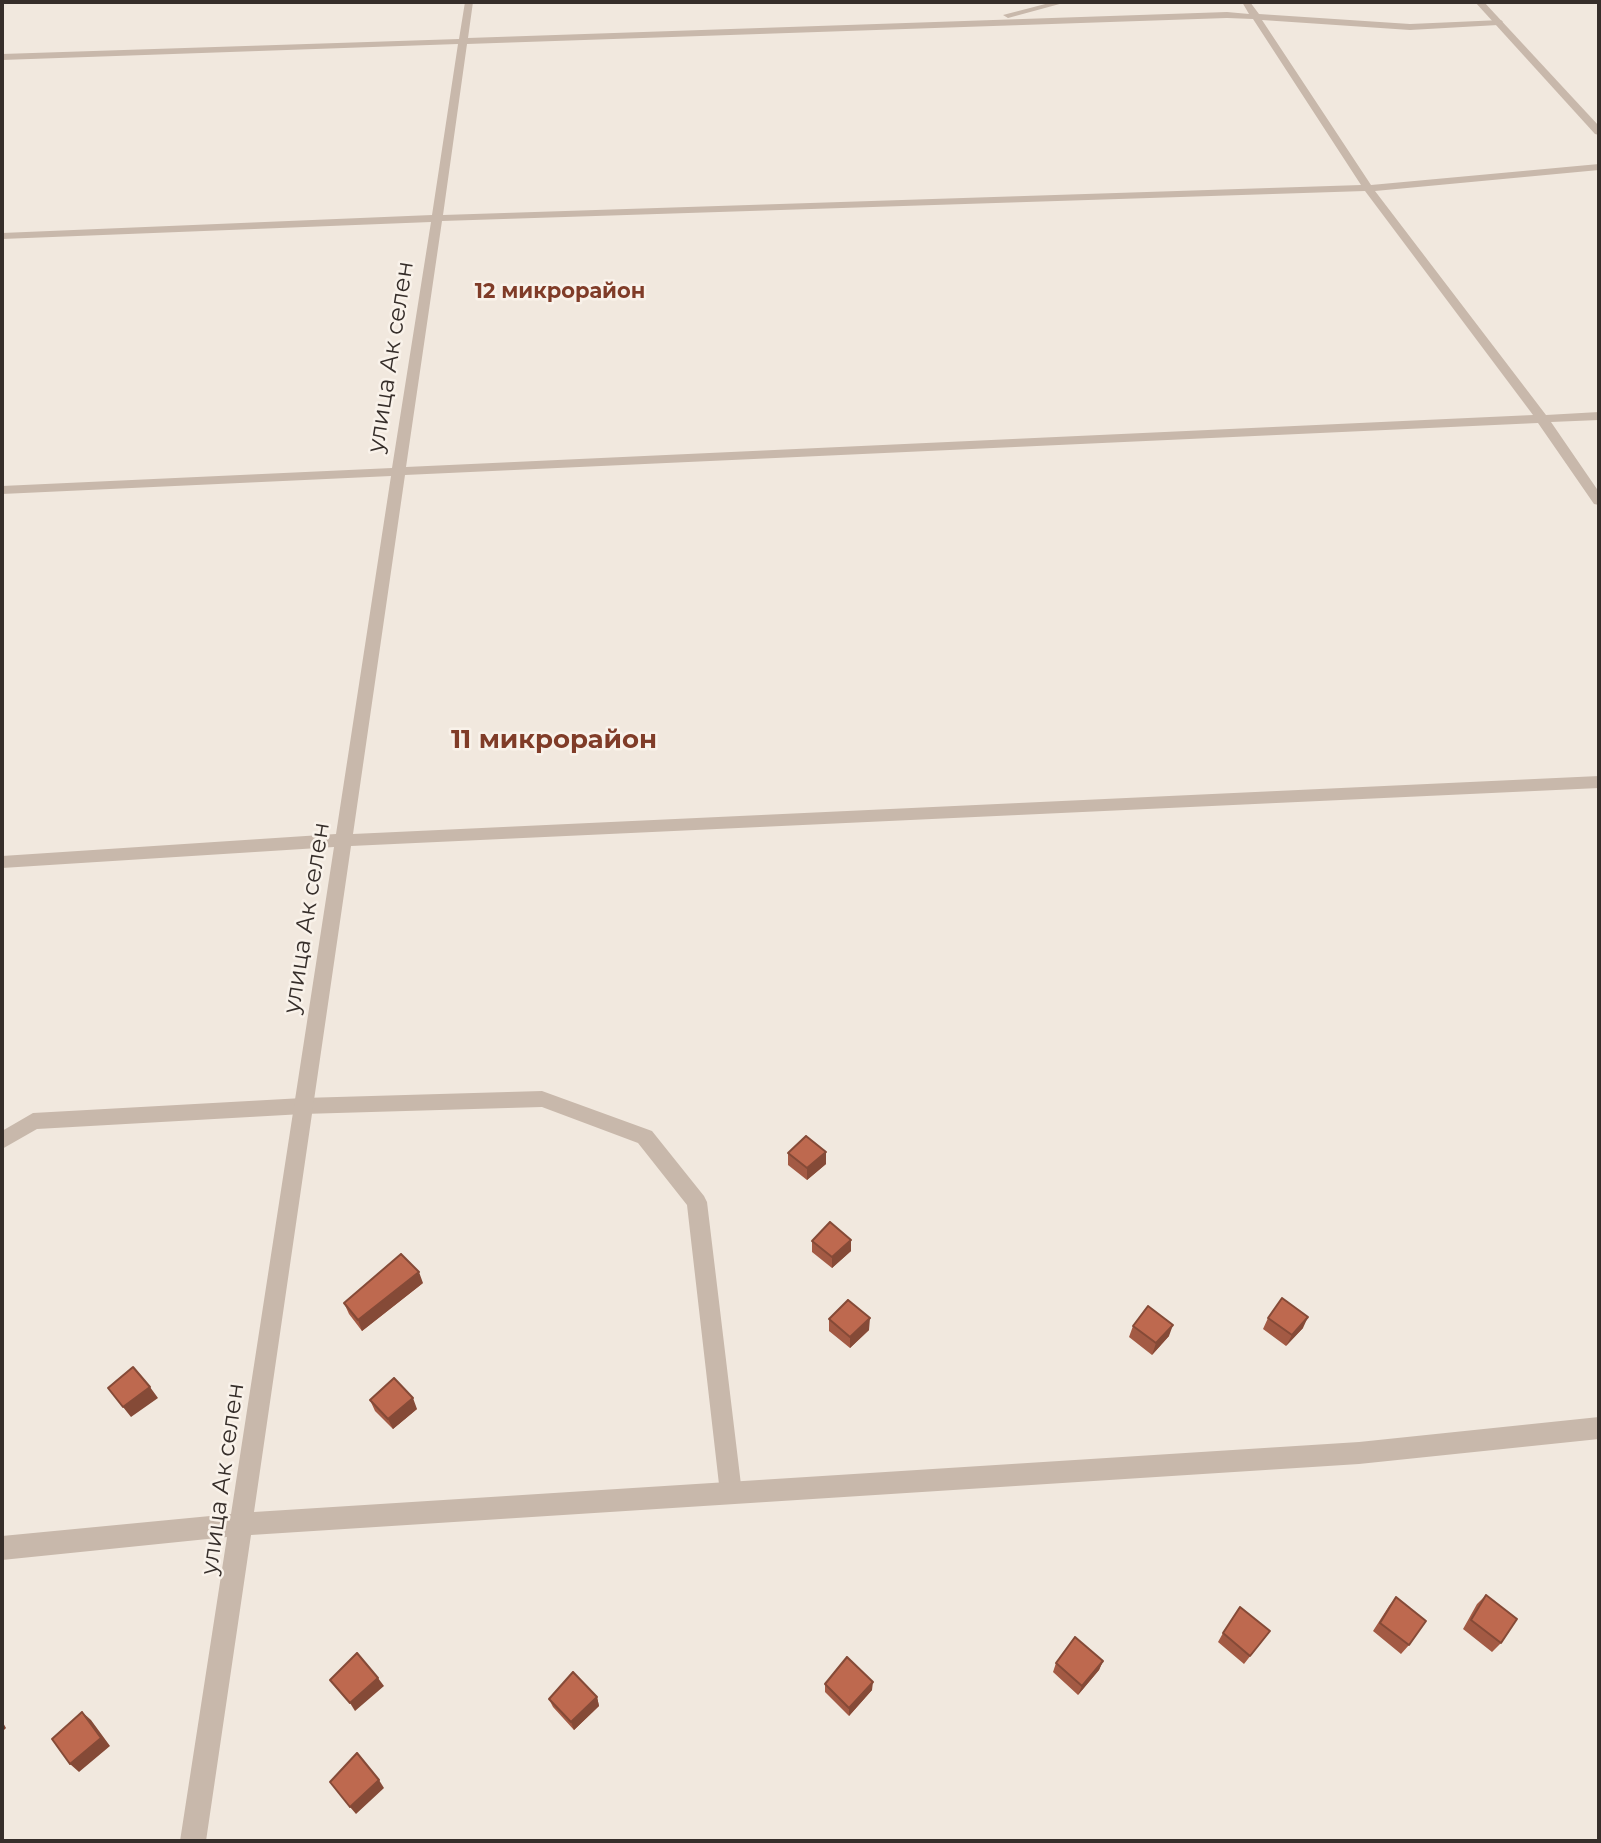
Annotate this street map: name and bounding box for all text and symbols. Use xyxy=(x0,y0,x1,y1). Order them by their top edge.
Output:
street label: улица Ак селен xyxy=(362,259,420,455)
district label: 12 микрорайон xyxy=(475,279,645,305)
district label: 11 микрорайон xyxy=(451,724,657,756)
street label: улица Ак селен xyxy=(278,820,336,1016)
street label: улица Ак селен xyxy=(195,1381,251,1577)

